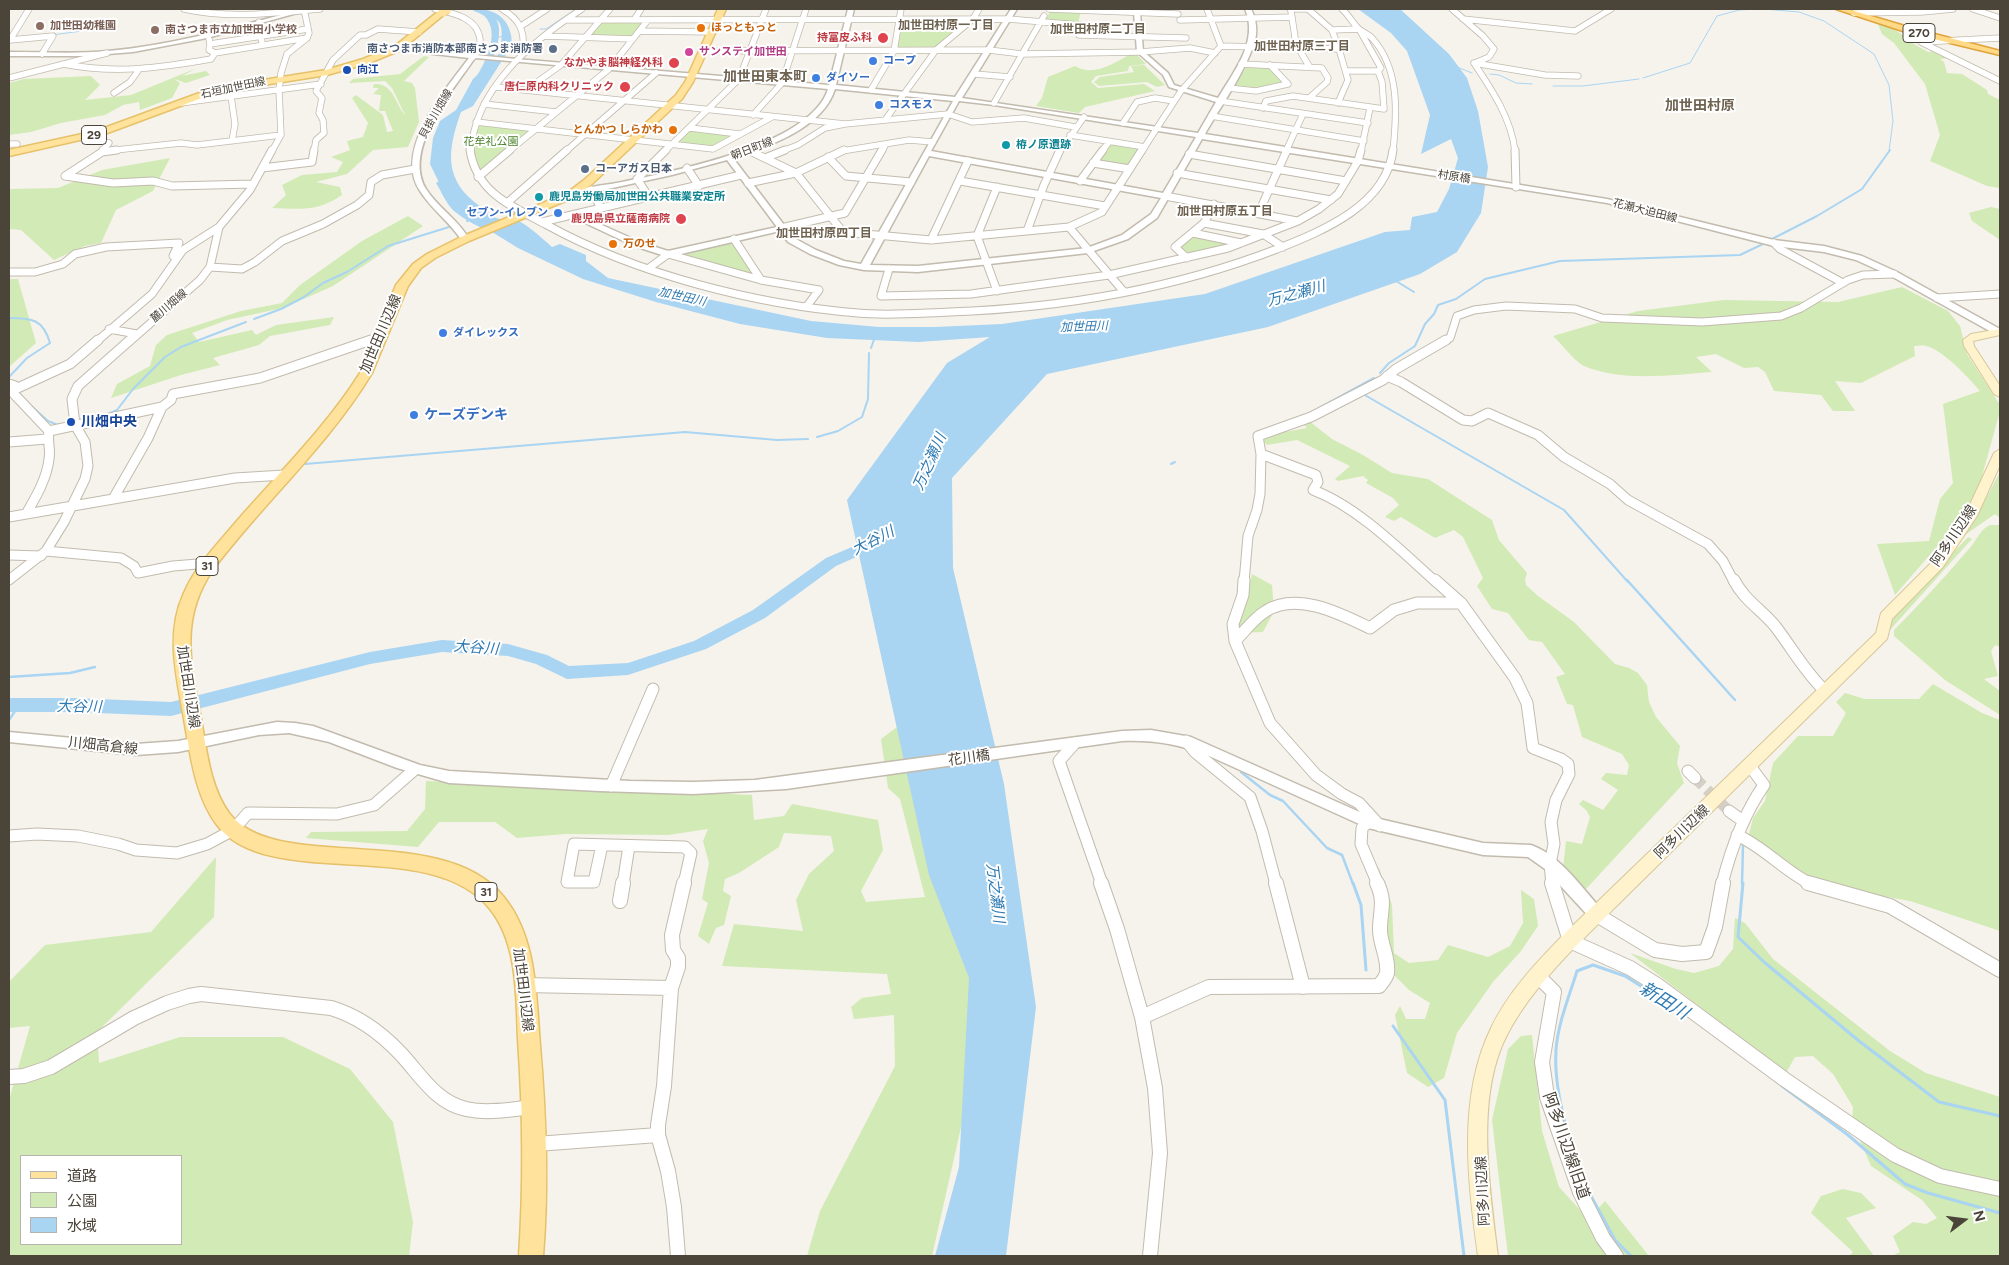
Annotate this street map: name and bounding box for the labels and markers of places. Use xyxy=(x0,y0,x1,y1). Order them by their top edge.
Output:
place label: 加世田幼稚園 xyxy=(50,19,116,33)
marker: 加世田幼稚園 xyxy=(34,20,46,32)
place label: ほっともっと xyxy=(711,21,777,35)
marker: ほっともっと xyxy=(695,22,707,34)
place label: 南さつま市立加世田小学校 xyxy=(165,23,297,37)
marker: 南さつま市立加世田小学校 xyxy=(149,24,161,36)
place label: 持冨皮ふ科 xyxy=(817,31,872,45)
marker: 持冨皮ふ科 xyxy=(876,31,890,45)
place label: 南さつま市消防本部南さつま消防署 xyxy=(367,42,543,56)
marker: 南さつま市消防本部南さつま消防署 xyxy=(547,43,559,55)
place label: サンステイ加世田 xyxy=(699,45,787,59)
marker: サンステイ加世田 xyxy=(683,46,695,58)
place label: コープ xyxy=(883,54,916,68)
marker: コープ xyxy=(867,55,879,67)
place label: なかやま脳神経外科 xyxy=(564,56,663,70)
marker: なかやま脳神経外科 xyxy=(667,56,681,70)
place label: 向江 xyxy=(357,63,379,77)
marker: 向江 xyxy=(341,64,353,76)
place label: ダイソー xyxy=(826,71,870,85)
marker: ダイソー xyxy=(810,72,822,84)
place label: 唐仁原内科クリニック xyxy=(504,80,614,94)
marker: 唐仁原内科クリニック xyxy=(618,80,632,94)
place label: コスモス xyxy=(889,98,933,112)
marker: コスモス xyxy=(873,99,885,111)
place label: とんかつ しらかわ xyxy=(572,123,663,137)
marker: とんかつ しらかわ xyxy=(667,124,679,136)
place label: 栫ノ原遺跡 xyxy=(1016,138,1071,152)
marker: 栫ノ原遺跡 xyxy=(1000,139,1012,151)
place label: コーアガス日本 xyxy=(595,162,672,176)
marker: コーアガス日本 xyxy=(579,163,591,175)
place label: 鹿児島労働局加世田公共職業安定所 xyxy=(549,190,725,204)
marker: 鹿児島労働局加世田公共職業安定所 xyxy=(533,191,545,203)
place label: セブン-イレブン xyxy=(467,206,548,220)
marker: セブン-イレブン xyxy=(552,207,564,219)
place label: 鹿児島県立薩南病院 xyxy=(571,212,670,226)
marker: 鹿児島県立薩南病院 xyxy=(674,212,688,226)
place label: 万のせ xyxy=(623,237,656,251)
marker: 万のせ xyxy=(607,238,619,250)
place label: ダイレックス xyxy=(453,326,519,340)
marker: ダイレックス xyxy=(437,327,449,339)
place label: ケーズデンキ xyxy=(424,407,508,423)
marker: ケーズデンキ xyxy=(408,409,420,421)
place label: 川畑中央 xyxy=(81,414,137,430)
marker: 川畑中央 xyxy=(65,416,77,428)

